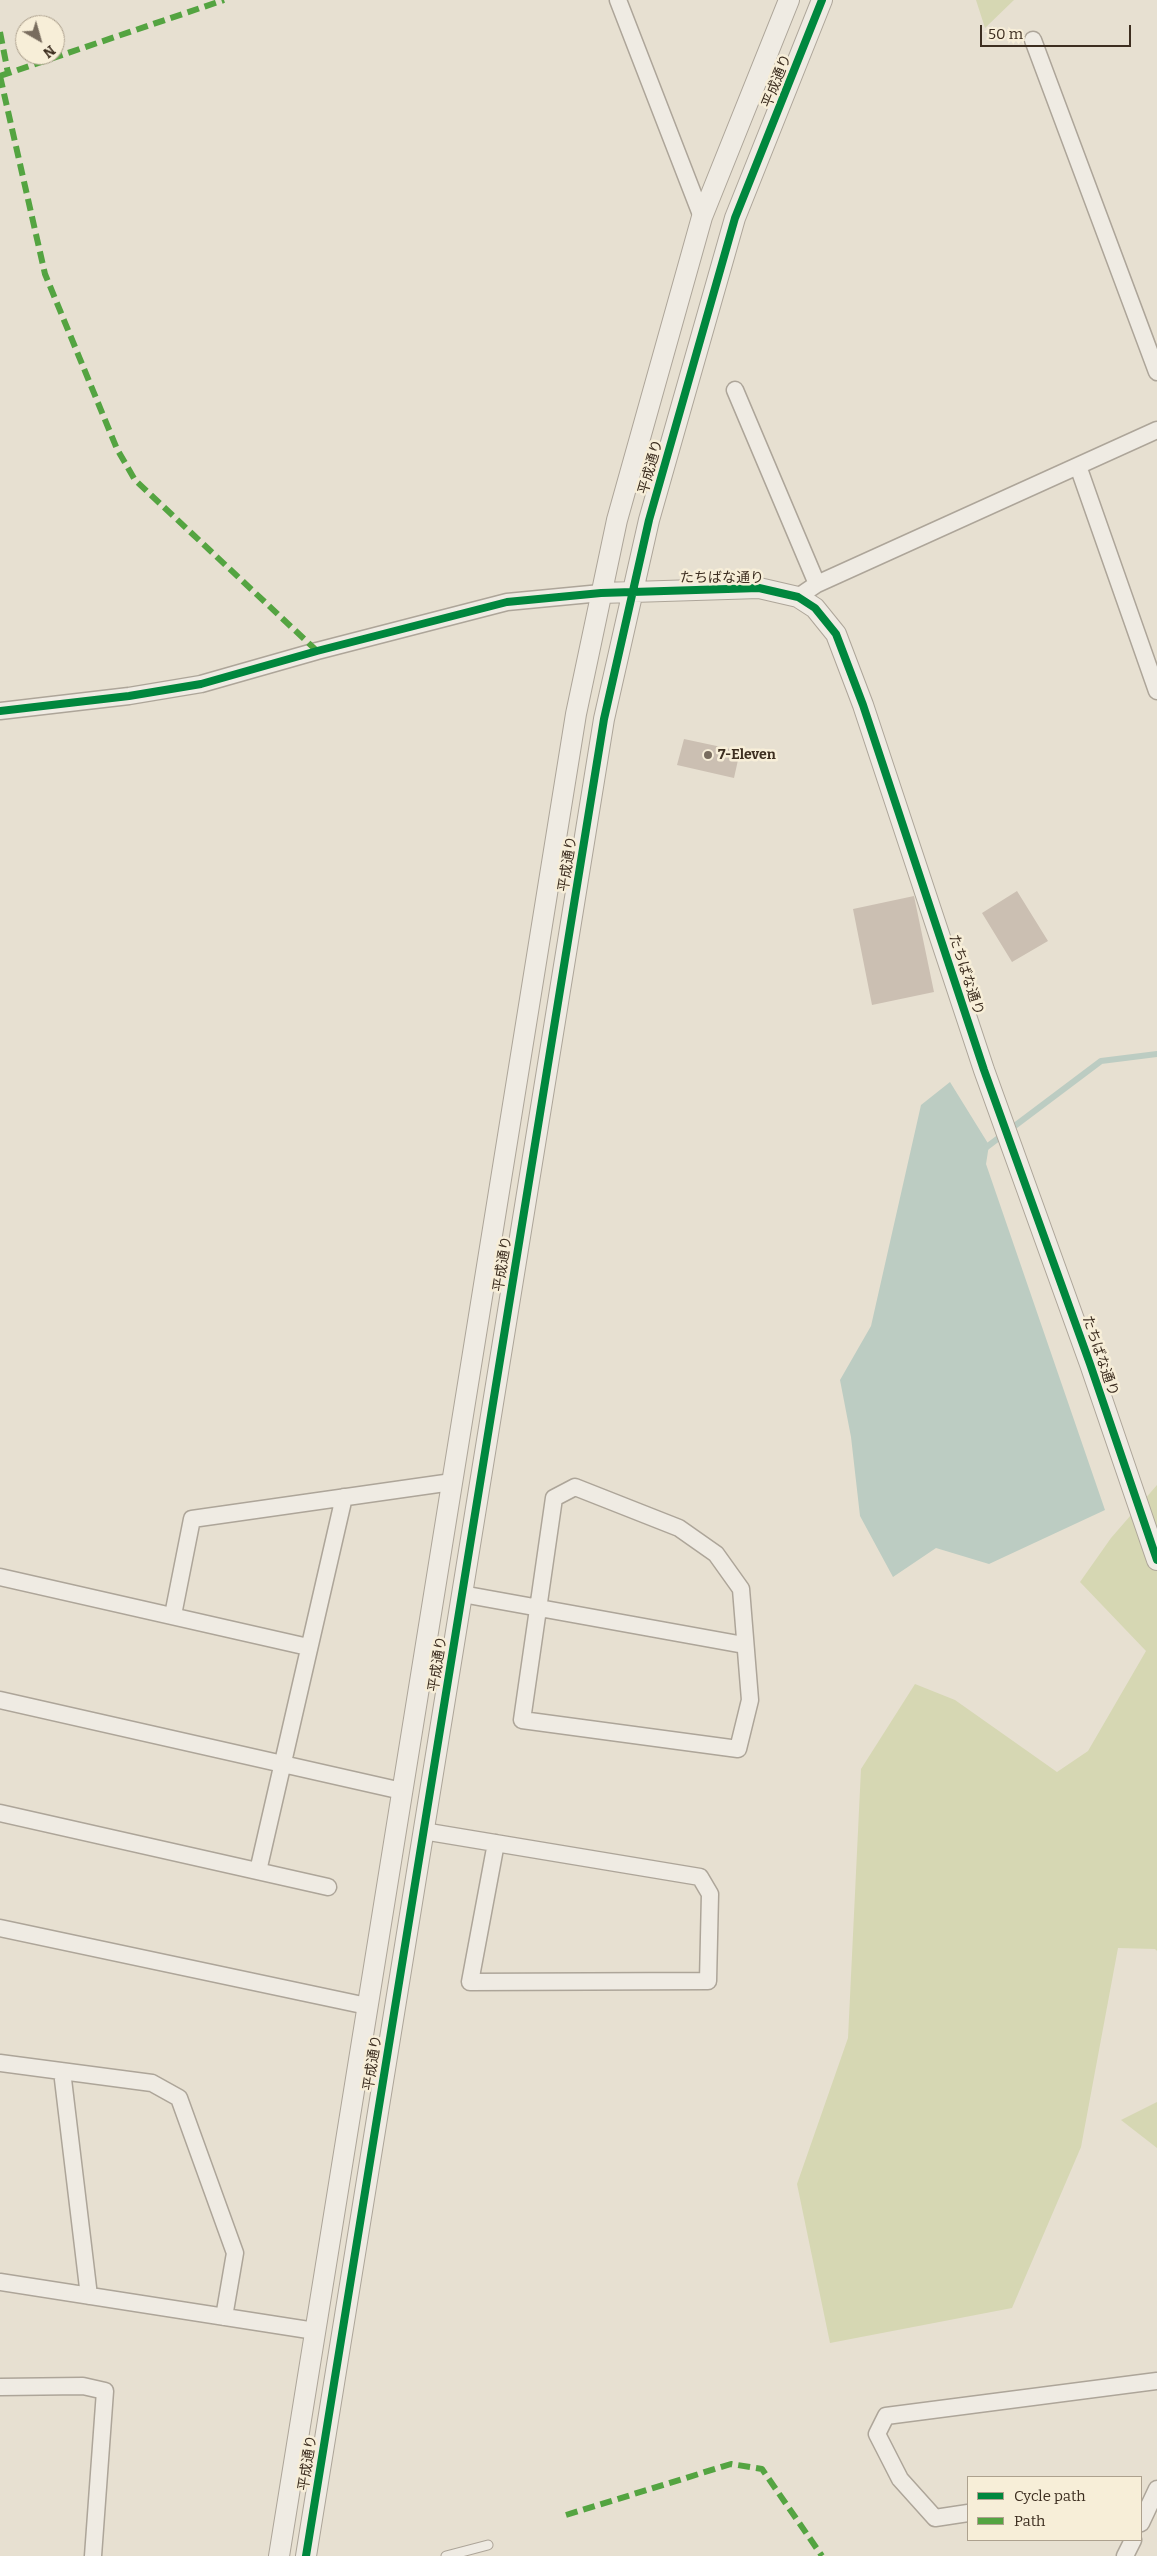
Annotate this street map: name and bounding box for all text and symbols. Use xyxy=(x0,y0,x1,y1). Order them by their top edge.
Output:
north arrow xyxy=(15,15,65,65)
scale bar xyxy=(982,15,1133,47)
text: 50 m xyxy=(988,25,1023,43)
text: N xyxy=(39,41,58,61)
street label: 平成通り xyxy=(759,52,795,110)
street label: 平成通り xyxy=(635,438,667,496)
street label: たちばな通り xyxy=(680,570,764,586)
place label: 7-Eleven xyxy=(718,747,776,763)
marker: 7-Eleven xyxy=(702,749,714,761)
street label: 平成通り xyxy=(555,835,581,893)
street label: たちばな通り xyxy=(945,932,987,1018)
street label: 平成通り xyxy=(490,1235,516,1293)
street label: たちばな通り xyxy=(1078,1314,1122,1398)
street label: 平成通り xyxy=(425,1635,451,1693)
street label: 平成通り xyxy=(360,2034,386,2092)
street label: 平成通り xyxy=(295,2434,321,2492)
legend xyxy=(967,2476,1142,2541)
text: Cycle path xyxy=(1014,2487,1086,2505)
text: Path xyxy=(1014,2512,1045,2530)

